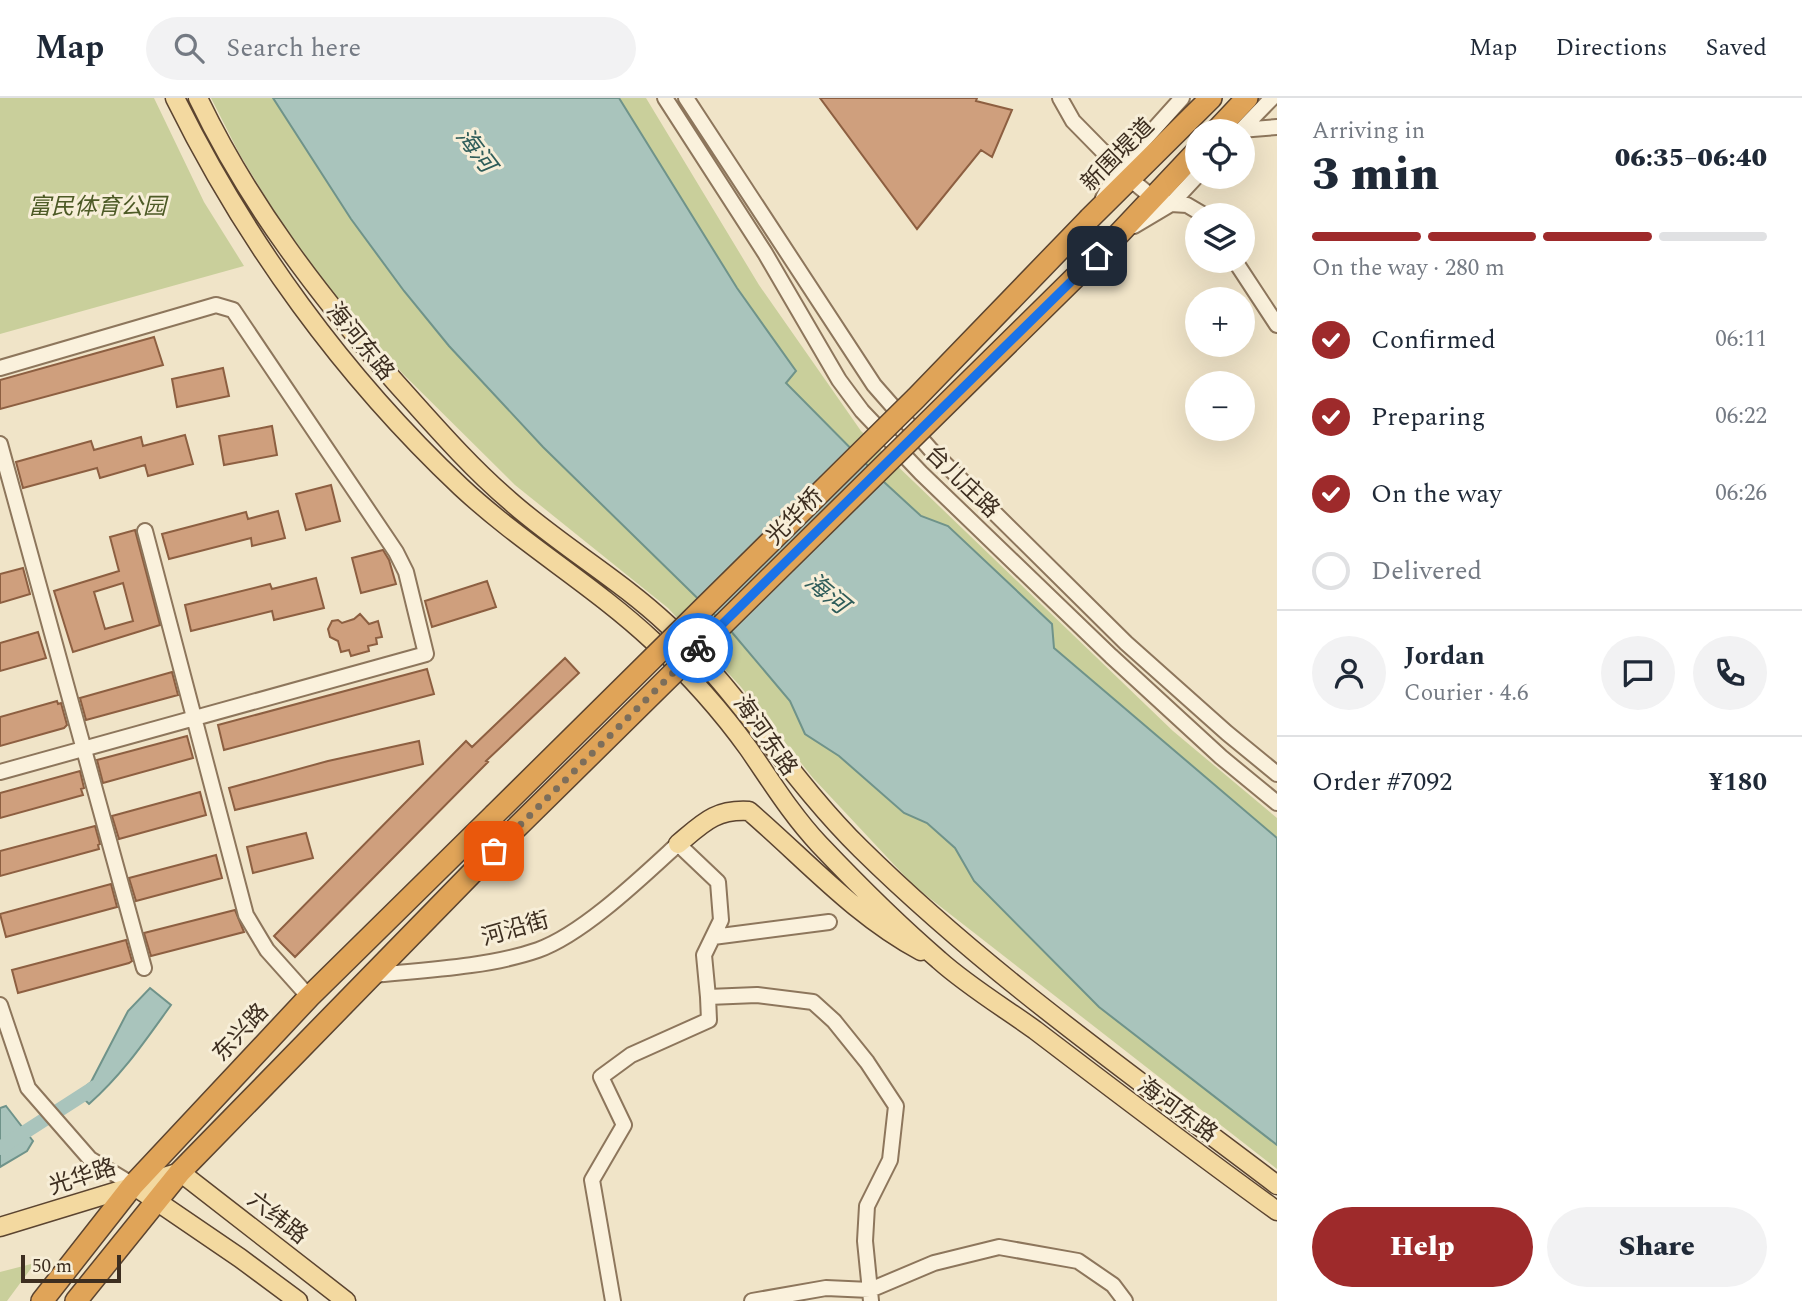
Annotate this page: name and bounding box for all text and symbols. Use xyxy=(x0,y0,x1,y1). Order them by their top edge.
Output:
search box xyxy=(146,17,636,80)
text: Map xyxy=(35,23,104,73)
text: Search here xyxy=(226,28,361,68)
icon: search xyxy=(170,29,208,67)
text: Map xyxy=(1469,30,1517,66)
text: Directions xyxy=(1555,30,1667,66)
text: Saved xyxy=(1705,30,1767,66)
street label: 新围堤道 xyxy=(1073,110,1163,200)
text: Arriving in xyxy=(1312,114,1425,149)
map controls xyxy=(1185,119,1255,441)
button: locate xyxy=(1185,119,1255,189)
water label: 海河 xyxy=(446,121,506,184)
text: 06:35–06:40 xyxy=(1615,138,1767,178)
text: 3 min xyxy=(1312,140,1439,210)
park label: 富民体育公园 xyxy=(28,190,169,225)
button: layers xyxy=(1185,203,1255,273)
pin xyxy=(1067,226,1127,286)
icon: home xyxy=(1078,237,1116,275)
text: On the way · 280 m xyxy=(1312,251,1505,286)
button: + xyxy=(1185,287,1255,357)
street label: 海河东路 xyxy=(317,295,402,389)
text: Confirmed xyxy=(1371,320,1496,360)
icon: check xyxy=(1312,321,1350,359)
text: 06:11 xyxy=(1715,322,1767,357)
button: − xyxy=(1185,371,1255,441)
text: Preparing xyxy=(1371,397,1485,437)
icon: check xyxy=(1312,398,1350,436)
text: 06:22 xyxy=(1715,399,1767,434)
street label: 台儿庄路 xyxy=(917,438,1007,527)
text: On the way xyxy=(1371,474,1502,514)
icon: check xyxy=(1312,475,1350,513)
text: 06:26 xyxy=(1715,476,1767,511)
street label: 光华桥 xyxy=(758,480,832,554)
text: Delivered xyxy=(1371,551,1482,591)
water label: 海河 xyxy=(796,565,859,626)
courier xyxy=(663,613,733,683)
icon: bike xyxy=(679,629,717,667)
button: person xyxy=(1312,636,1386,710)
text: Jordan xyxy=(1404,636,1485,676)
button: chat xyxy=(1601,636,1675,710)
button: phone xyxy=(1693,636,1767,710)
text: Courier · 4.6 xyxy=(1404,676,1529,711)
street label: 海河东路 xyxy=(724,688,805,784)
text: Order #7092 xyxy=(1312,762,1452,802)
text: ¥180 xyxy=(1709,762,1767,802)
pin xyxy=(464,821,524,881)
icon: bag xyxy=(475,832,513,870)
street label: 河沿街 xyxy=(477,903,553,956)
street label: 东兴路 xyxy=(205,996,277,1070)
street label: 海河东路 xyxy=(1130,1069,1225,1151)
street label: 光华路 xyxy=(44,1150,121,1205)
street label: 六纬路 xyxy=(239,1183,315,1253)
button: Help xyxy=(1312,1207,1533,1287)
button: Share xyxy=(1547,1207,1767,1287)
scale bar xyxy=(21,1252,121,1284)
text: 50 m xyxy=(32,1252,72,1281)

